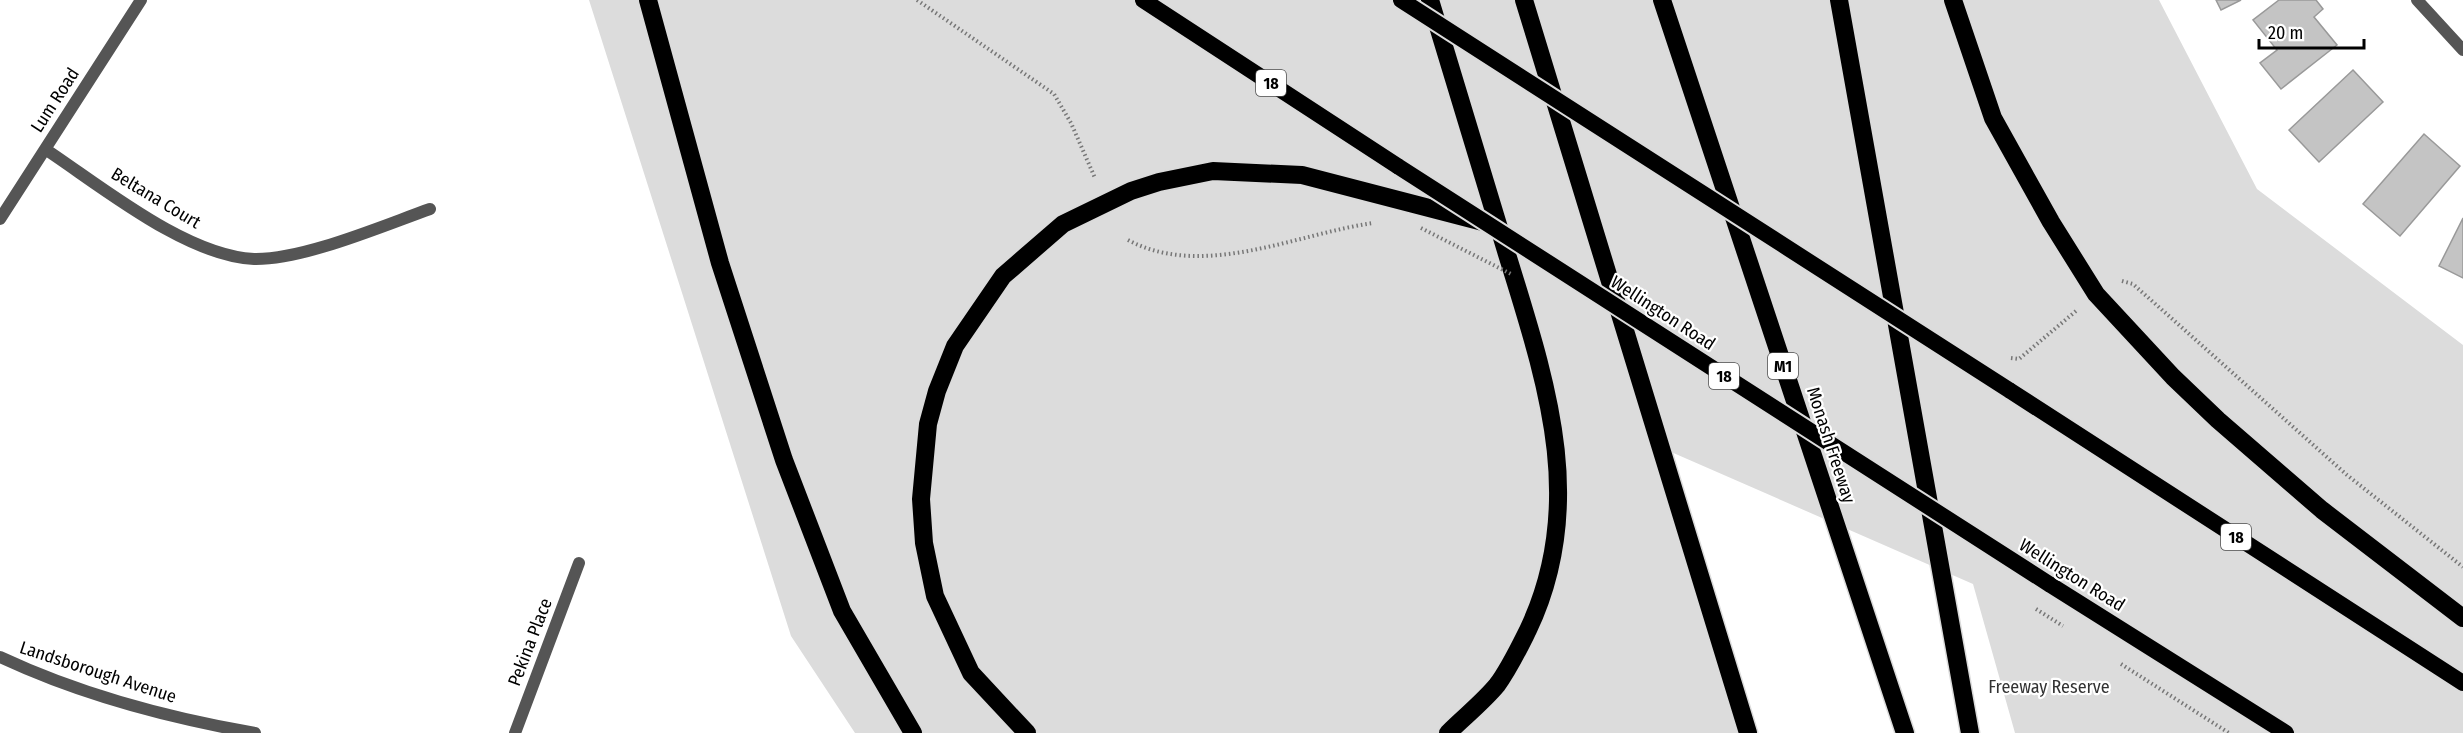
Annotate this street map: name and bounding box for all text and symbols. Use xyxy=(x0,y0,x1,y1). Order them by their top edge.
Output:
scale bar xyxy=(2259,12,2364,50)
text: 20 m xyxy=(2268,22,2303,44)
street label: Lum Road xyxy=(26,64,84,136)
road number: 18 xyxy=(1256,70,1286,96)
street label: Beltana Court xyxy=(107,163,205,233)
street label: Wellington Road xyxy=(1607,271,1719,355)
road number: M1 xyxy=(1768,353,1798,379)
road number: 18 xyxy=(1709,363,1739,389)
street label: Monash Freeway xyxy=(1802,384,1860,506)
road number: 18 xyxy=(2221,524,2251,550)
street label: Wellington Road xyxy=(2015,534,2129,616)
street label: Pekina Place xyxy=(503,595,557,689)
street label: Landsborough Avenue xyxy=(17,636,179,708)
park label: Freeway Reserve xyxy=(1988,676,2110,698)

